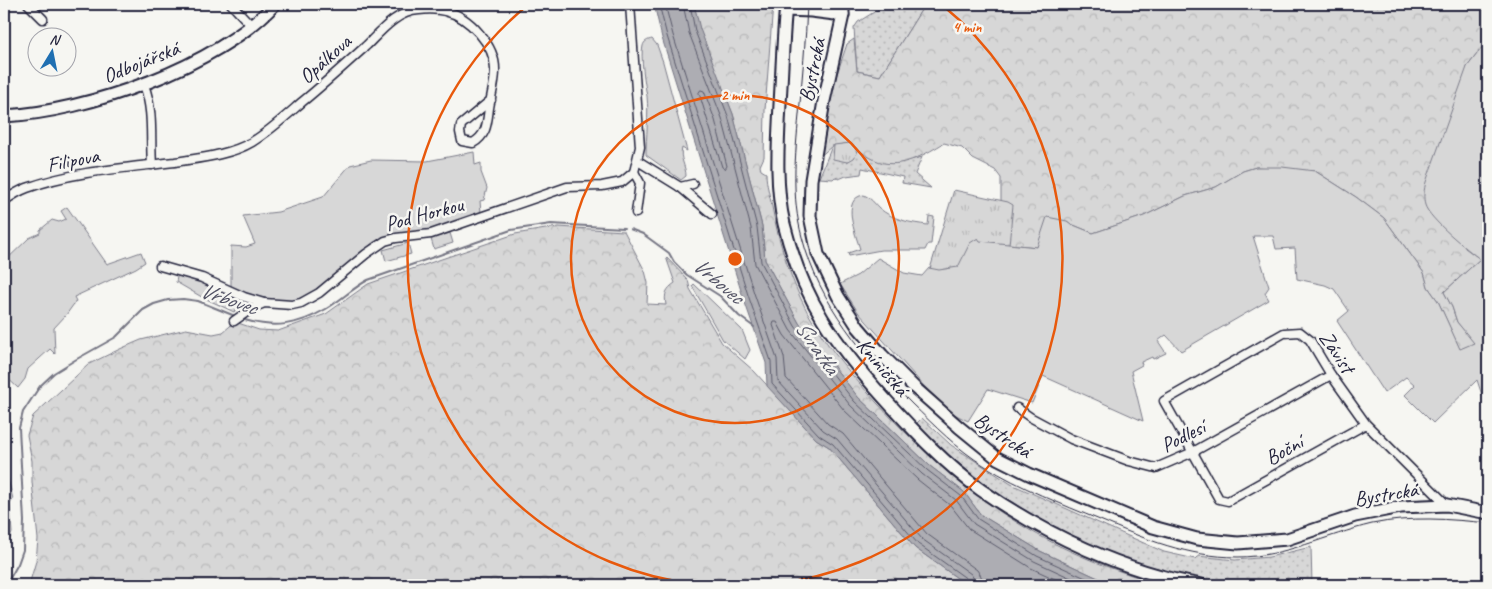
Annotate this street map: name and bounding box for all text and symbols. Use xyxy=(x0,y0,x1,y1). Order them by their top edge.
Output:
text: 4 min xyxy=(953,18,982,37)
north arrow xyxy=(28,28,78,78)
street label: Opálkova xyxy=(293,28,358,89)
text: N xyxy=(48,31,62,49)
street label: Odbojářská xyxy=(99,34,185,89)
street label: Bystrcká xyxy=(793,34,832,104)
text: 2 min xyxy=(721,86,750,105)
street label: Filipova xyxy=(45,142,103,178)
street label: Pod Horkou xyxy=(382,191,467,237)
centre of rings xyxy=(726,250,744,268)
water label: Vrbovec xyxy=(687,251,752,312)
water label: Vrbovec xyxy=(197,276,264,323)
water label: Svratka xyxy=(789,316,847,381)
street label: Závist xyxy=(1314,326,1362,381)
street label: Kníničská xyxy=(851,333,916,403)
street label: Bystrcká xyxy=(969,406,1038,465)
street label: Podlesí xyxy=(1156,412,1213,458)
street label: Boční xyxy=(1261,427,1311,471)
street label: Bystrcká xyxy=(1352,476,1421,512)

